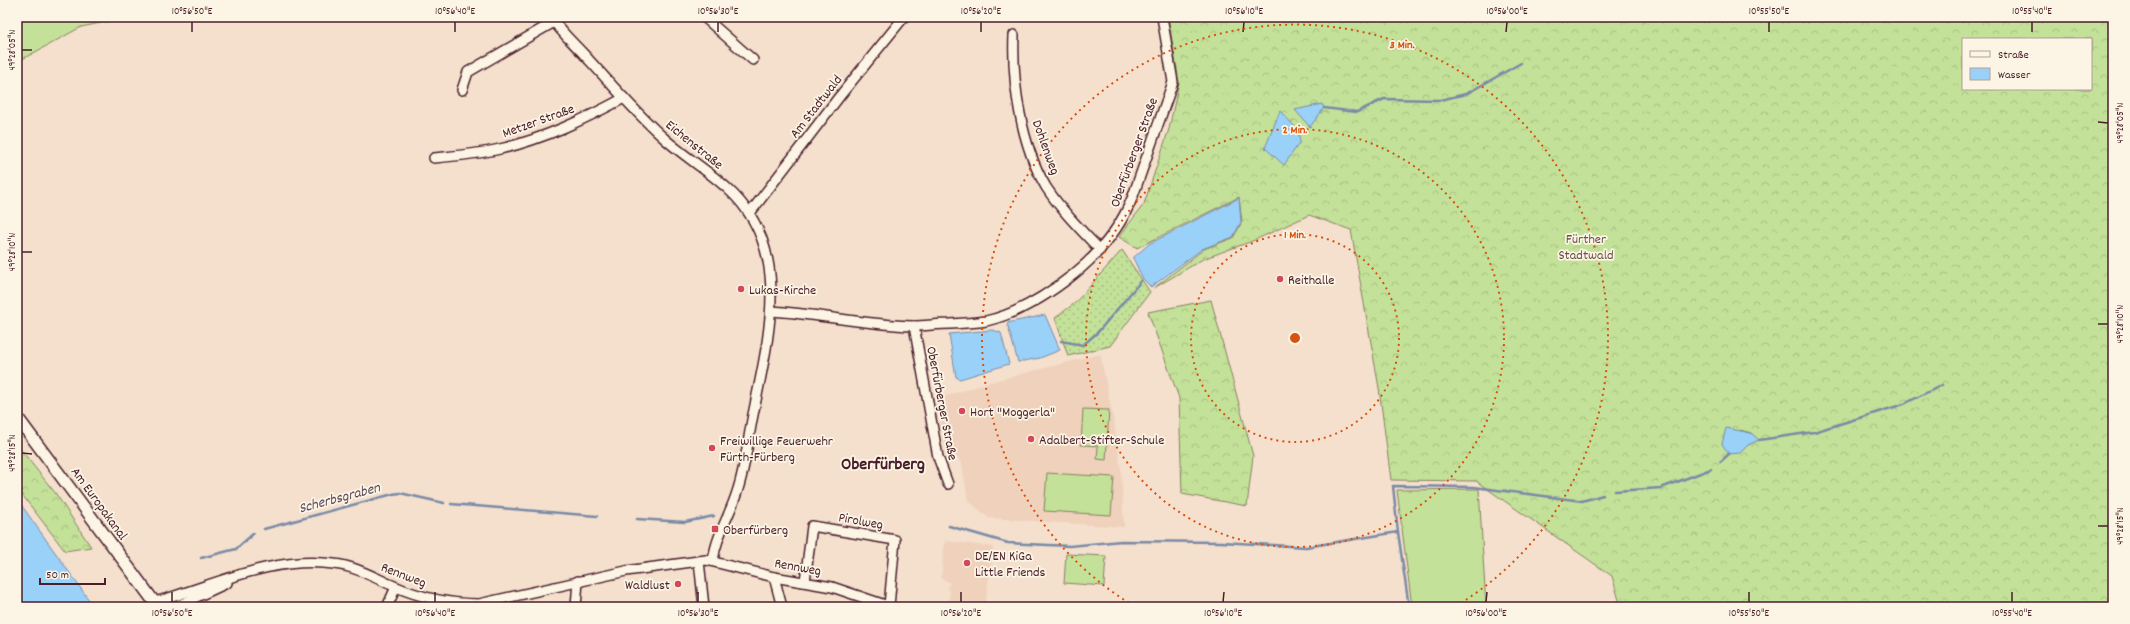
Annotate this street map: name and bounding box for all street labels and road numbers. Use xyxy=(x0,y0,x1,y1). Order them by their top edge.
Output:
street label: Am Stadtwald xyxy=(785,71,848,143)
street label: Oberfürberger Straße xyxy=(1106,95,1164,210)
street label: Metzer Straße xyxy=(500,100,577,144)
street label: Eichenstraße xyxy=(661,116,727,175)
street label: Dohlenweg xyxy=(1026,117,1064,178)
street label: Oberfürberger Straße xyxy=(920,345,962,462)
street label: Am Europakanal xyxy=(65,464,132,545)
street label: Pirolweg xyxy=(837,508,885,536)
street label: Rennweg xyxy=(773,554,823,582)
street label: Rennweg xyxy=(378,558,429,594)

